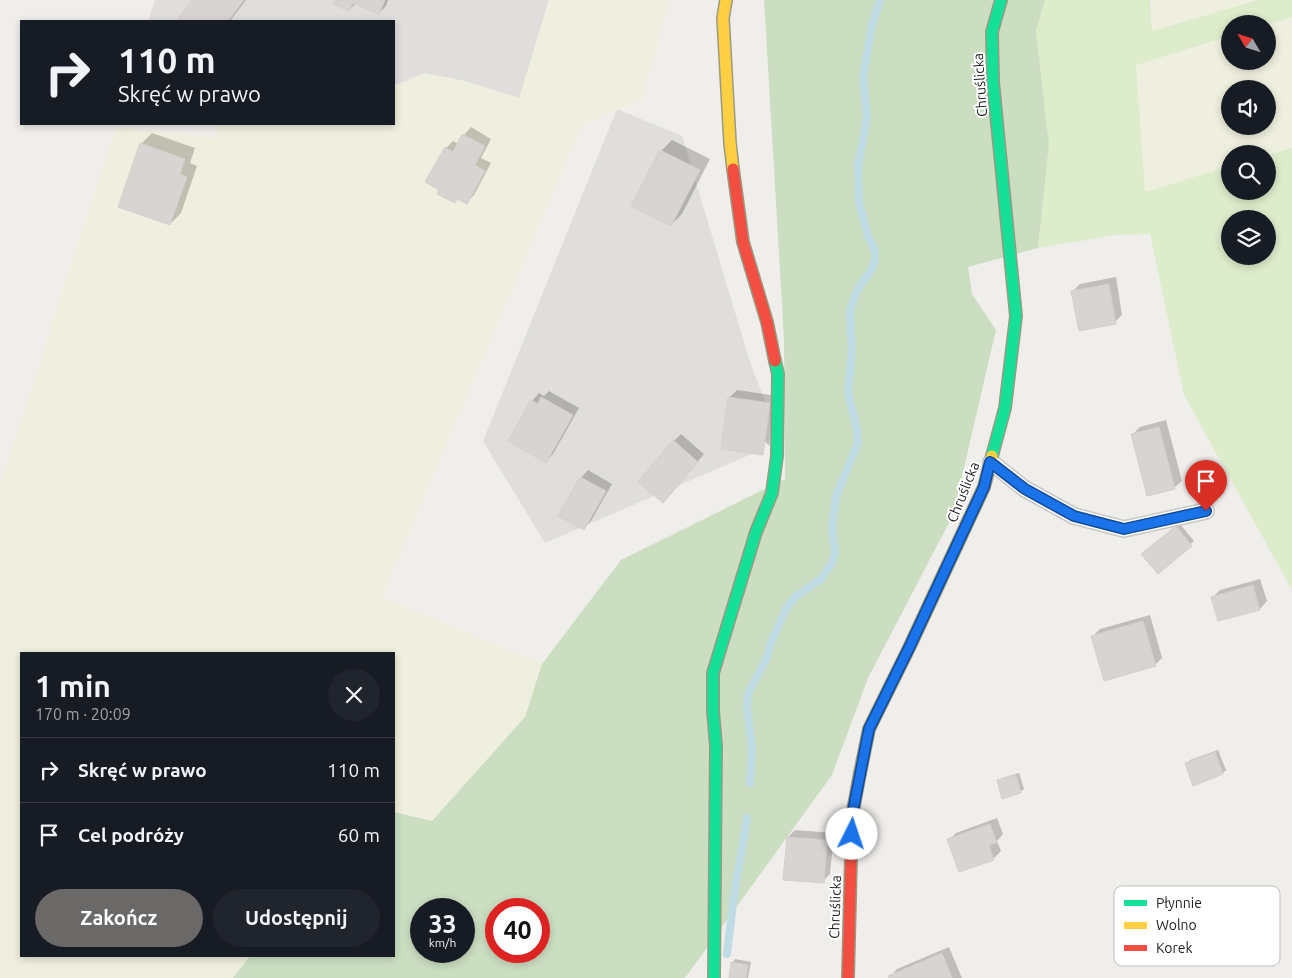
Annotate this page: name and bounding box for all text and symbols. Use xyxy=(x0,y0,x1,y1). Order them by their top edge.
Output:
north arrow xyxy=(1221,15,1276,70)
map controls xyxy=(1221,15,1276,265)
icon: right xyxy=(35,40,100,105)
text: 110 m xyxy=(118,40,216,80)
street label: Chruślicka xyxy=(970,53,990,117)
button: sound xyxy=(1221,80,1276,135)
text: Skręć w prawo xyxy=(118,81,261,106)
button: search xyxy=(1221,145,1276,200)
button: layers xyxy=(1221,210,1276,265)
street label: Chruślicka xyxy=(944,459,982,525)
pin xyxy=(1185,460,1227,511)
icon: arrive xyxy=(1192,467,1220,495)
text: 1 min xyxy=(35,669,111,703)
button: close xyxy=(328,669,380,721)
text: 170 m · 20:09 xyxy=(35,705,131,723)
icon: right xyxy=(35,756,63,784)
text: Skręć w prawo xyxy=(78,759,207,781)
text: 110 m xyxy=(327,759,380,781)
position arrow xyxy=(825,807,877,859)
icon: arrive xyxy=(35,821,63,849)
text: Cel podróży xyxy=(78,824,184,846)
text: 60 m xyxy=(338,824,380,846)
street label: Chruślicka xyxy=(826,875,844,939)
legend xyxy=(1114,886,1280,966)
button: Zakończ xyxy=(35,889,203,947)
button: Udostępnij xyxy=(213,889,380,947)
text: Płynnie xyxy=(1156,895,1202,911)
speed limit sign: 40 xyxy=(485,898,550,963)
text: 33 xyxy=(428,910,457,938)
text: Wolno xyxy=(1156,917,1197,933)
text: km/h xyxy=(429,936,456,949)
text: Korek xyxy=(1156,940,1193,956)

